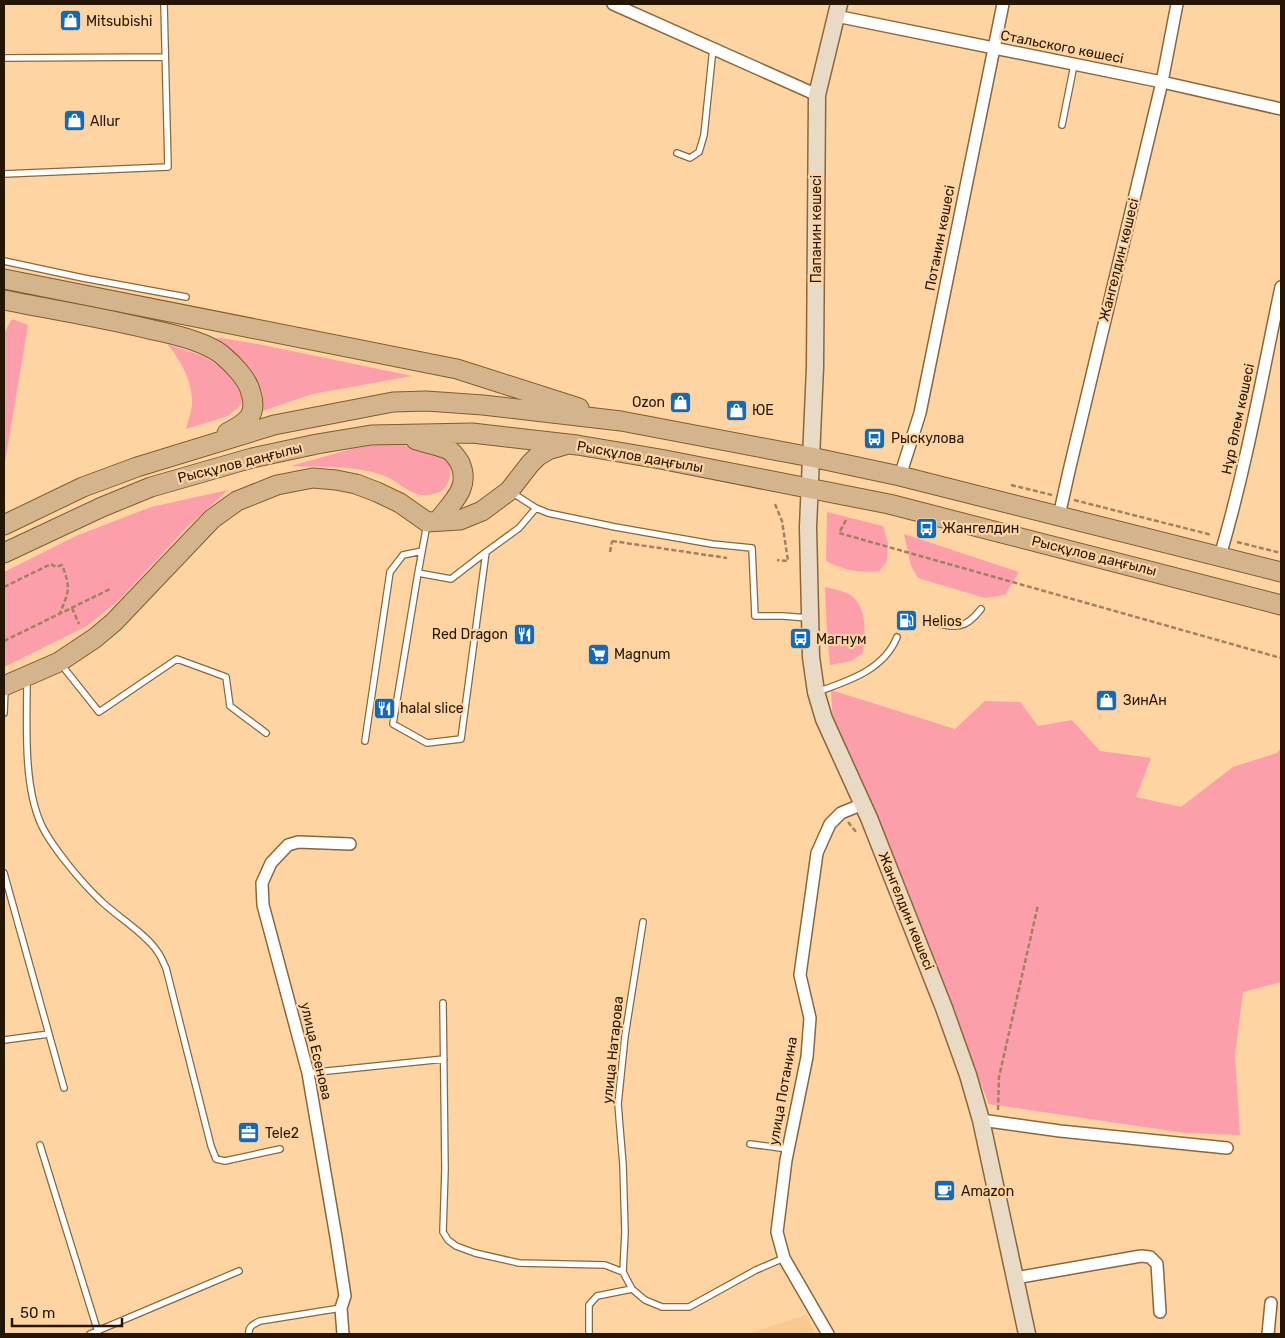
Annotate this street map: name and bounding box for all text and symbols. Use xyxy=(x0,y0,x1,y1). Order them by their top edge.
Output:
shop icon: Mitsubishi xyxy=(58,9,82,33)
place label: Mitsubishi xyxy=(86,13,152,30)
street label: Стальского көшесі xyxy=(999,27,1125,67)
shop icon: Allur xyxy=(62,109,86,133)
place label: Allur xyxy=(90,113,121,130)
street label: Папанин көшесі xyxy=(808,175,825,283)
street label: Потанин көшесі xyxy=(921,184,959,292)
street label: Жангелдин көшесі xyxy=(1095,197,1143,323)
street label: Нұр Әлем көшесі xyxy=(1218,362,1258,476)
shop icon: Ozon xyxy=(669,390,693,414)
place label: Ozon xyxy=(632,394,665,411)
shop icon: ЮЕ xyxy=(724,398,748,422)
place label: ЮЕ xyxy=(752,402,774,419)
bus stop icon: Рыскулова xyxy=(863,426,887,450)
place label: Рыскулова xyxy=(891,430,964,447)
street label: Рысқұлов даңғылы xyxy=(575,438,705,476)
street label: Рысқұлов даңғылы xyxy=(176,439,304,487)
bus stop icon: Жангелдин xyxy=(914,516,938,540)
place label: Жангелдин xyxy=(942,520,1019,537)
street label: Рысқұлов даңғылы xyxy=(1030,532,1158,580)
fuel station icon: Helios xyxy=(894,609,918,633)
place label: Helios xyxy=(922,613,962,630)
restaurant icon: Red Dragon xyxy=(512,622,536,646)
place label: Red Dragon xyxy=(432,626,508,643)
bus stop icon: Магнум xyxy=(788,627,812,651)
place label: Магнум xyxy=(816,631,867,648)
supermarket icon: Magnum xyxy=(586,642,610,666)
place label: Magnum xyxy=(614,646,671,663)
shop icon: ЗинАн xyxy=(1095,688,1119,712)
place label: ЗинАн xyxy=(1123,692,1167,709)
restaurant icon: halal slice xyxy=(372,696,396,720)
place label: halal slice xyxy=(400,700,464,717)
street label: Жангелдин көшесі xyxy=(874,849,938,973)
street label: улица Натарова xyxy=(599,995,627,1105)
street label: улица Есенова xyxy=(296,1000,336,1102)
street label: улица Потанина xyxy=(765,1035,801,1147)
office icon: Tele2 xyxy=(237,1121,261,1145)
place label: Tele2 xyxy=(265,1125,299,1142)
cafe icon: Amazon xyxy=(933,1179,957,1203)
place label: Amazon xyxy=(961,1183,1014,1200)
scale bar xyxy=(12,1296,122,1328)
text: 50 m xyxy=(20,1304,55,1322)

